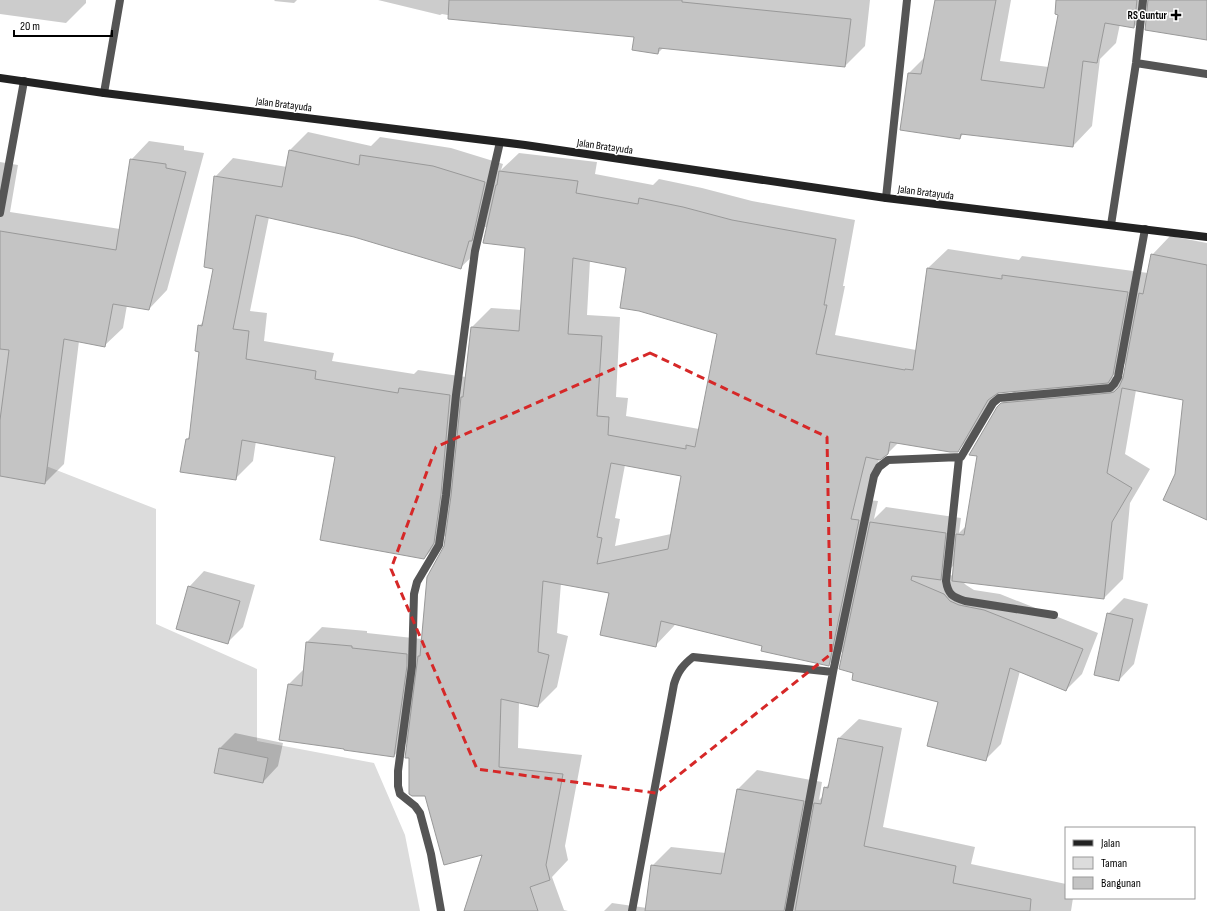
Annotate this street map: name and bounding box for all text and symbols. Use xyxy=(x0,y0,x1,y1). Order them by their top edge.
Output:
place label: RS Guntur xyxy=(1128,9,1168,22)
marker: RS Guntur xyxy=(1170,9,1182,21)
scale bar xyxy=(14,12,112,38)
text: 20 m xyxy=(20,19,40,34)
street label: Jalan Bratayuda xyxy=(254,94,313,114)
street label: Jalan Bratayuda xyxy=(575,136,634,157)
street label: Jalan Bratayuda xyxy=(896,182,955,202)
legend xyxy=(1065,827,1195,899)
text: Jalan xyxy=(1100,836,1120,851)
text: Taman xyxy=(1101,856,1127,871)
text: Bangunan xyxy=(1101,876,1141,891)

